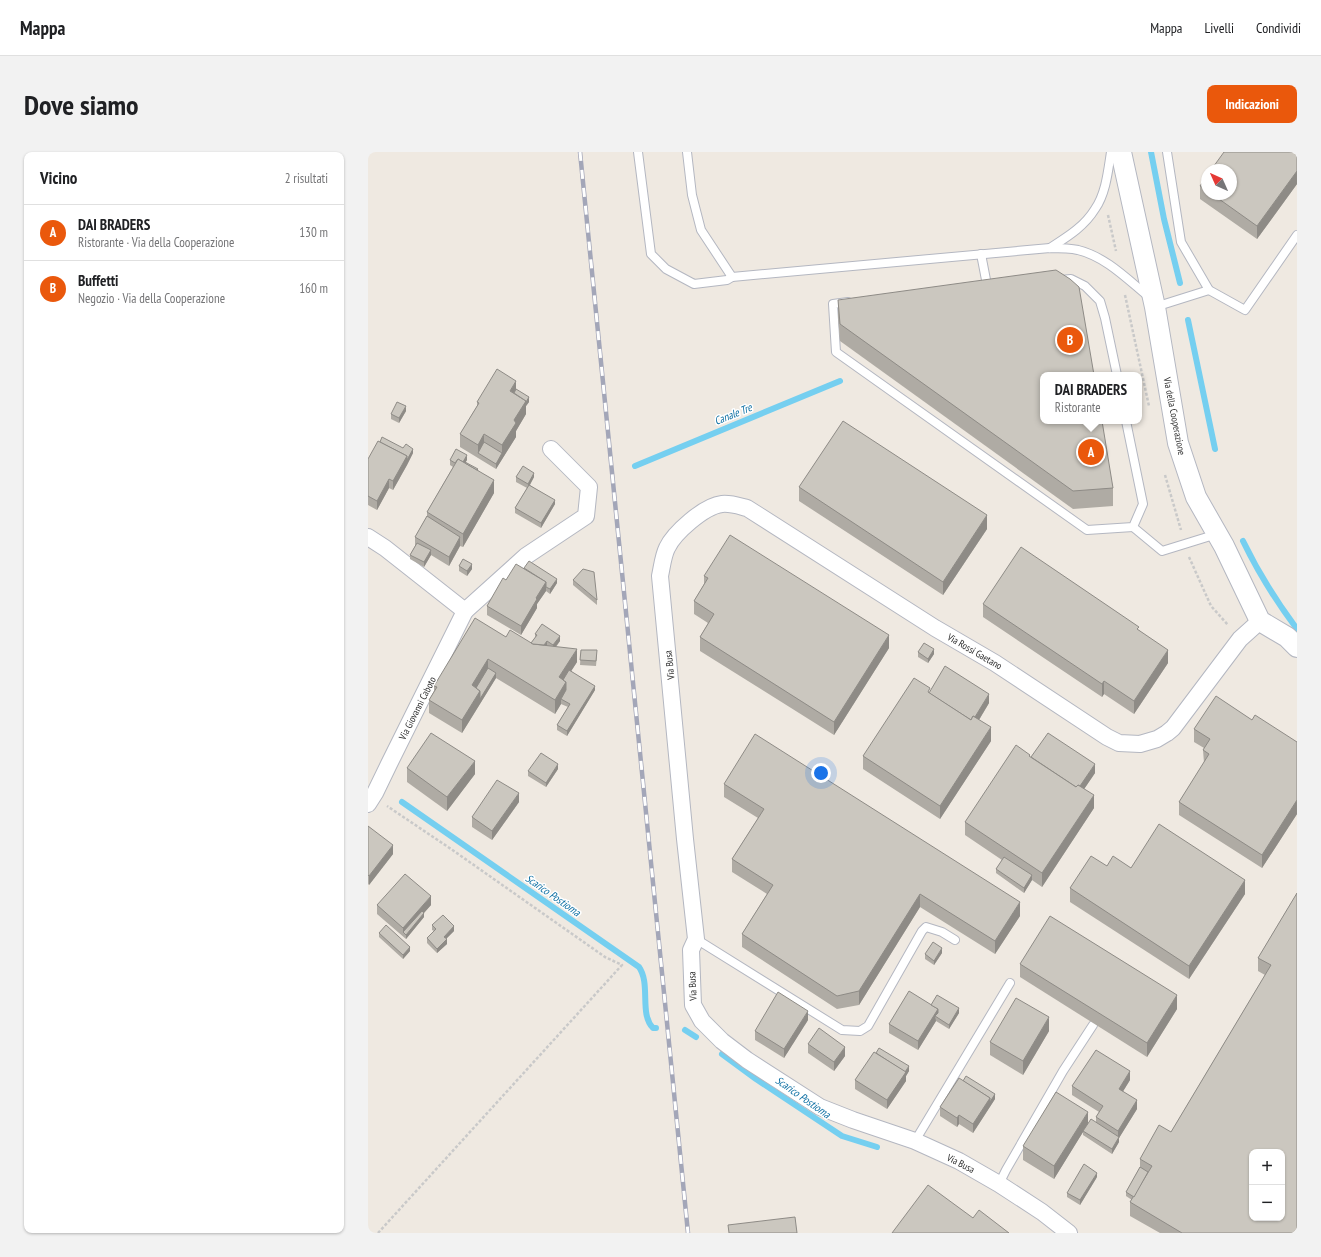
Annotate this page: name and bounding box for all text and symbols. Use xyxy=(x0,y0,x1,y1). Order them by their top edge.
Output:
text: Mappa xyxy=(20,16,65,40)
text: Mappa xyxy=(1150,19,1182,37)
text: Livelli xyxy=(1204,19,1234,37)
text: Condividi xyxy=(1256,19,1301,37)
button: Indicazioni xyxy=(1207,85,1297,123)
text: Dove siamo xyxy=(24,86,139,123)
north arrow xyxy=(1201,164,1237,200)
text: Vicino xyxy=(40,167,77,189)
text: 2 risultati xyxy=(285,170,328,187)
text: DAI BRADERS xyxy=(78,215,150,234)
text: A xyxy=(50,224,56,241)
text: 130 m xyxy=(299,224,328,241)
text: Ristorante · Via della Cooperazione xyxy=(78,234,234,251)
text: Buffetti xyxy=(78,271,119,290)
text: B xyxy=(50,280,56,297)
text: 160 m xyxy=(299,280,328,297)
text: Negozio · Via della Cooperazione xyxy=(78,290,225,307)
pin: B xyxy=(1057,325,1083,355)
popup xyxy=(1040,372,1142,424)
street label: Via della Cooperazione xyxy=(1160,375,1188,456)
text: DAI BRADERS xyxy=(1055,380,1127,399)
text: Ristorante xyxy=(1055,399,1101,416)
water label: Canale Tre xyxy=(712,400,755,428)
pin: A xyxy=(1078,437,1104,467)
street label: Via Rossi Gaetano xyxy=(944,630,1005,672)
street label: Via Busa xyxy=(661,650,678,681)
street label: Via Giovanni Caboto xyxy=(395,674,439,743)
your location xyxy=(811,763,831,783)
water label: Scarico Postioma xyxy=(523,871,584,919)
street label: Via Busa xyxy=(685,971,700,1002)
water label: Scarico Postioma xyxy=(773,1073,834,1121)
map controls xyxy=(1249,1149,1285,1221)
button: + xyxy=(1249,1149,1285,1185)
street label: Via Busa xyxy=(944,1151,977,1176)
button: − xyxy=(1249,1185,1285,1221)

